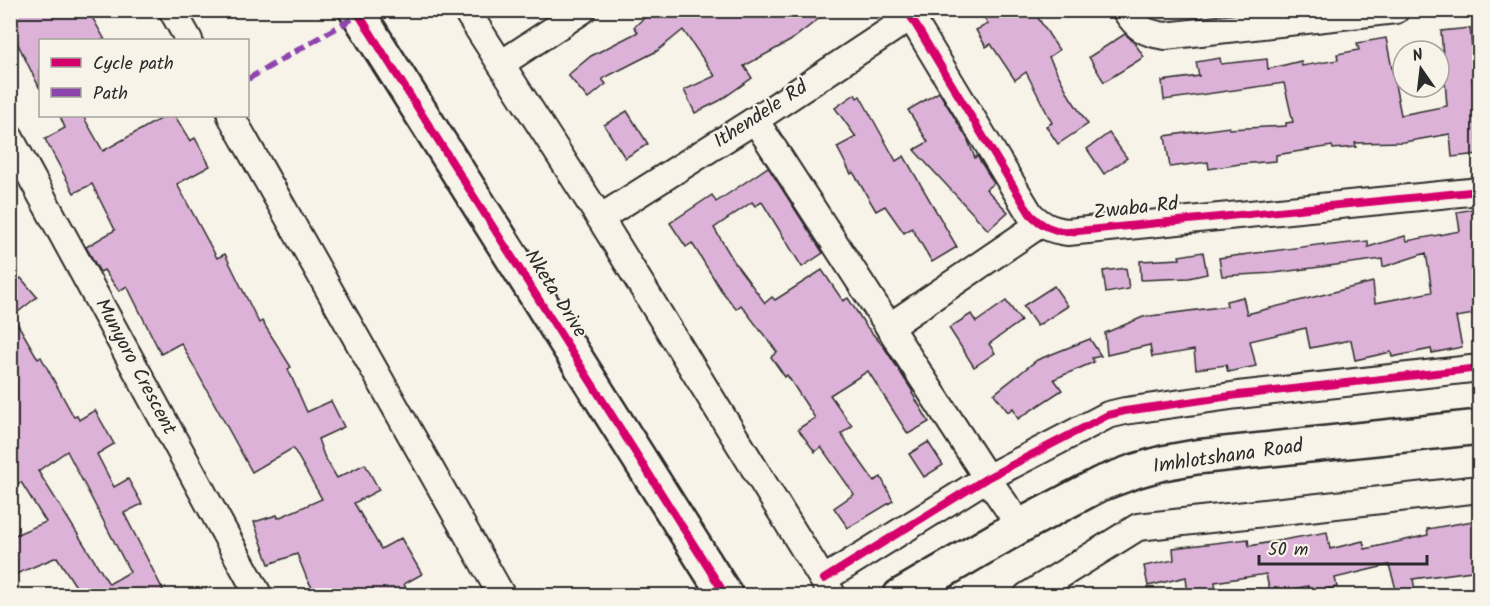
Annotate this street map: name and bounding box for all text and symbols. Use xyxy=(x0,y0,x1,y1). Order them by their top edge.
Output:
legend xyxy=(39,39,249,117)
north arrow xyxy=(1391,39,1451,99)
text: N xyxy=(1410,43,1426,69)
text: Cycle path xyxy=(93,50,174,79)
street label: Ithendele Rd xyxy=(707,72,815,158)
text: Path xyxy=(93,80,128,109)
street label: Zwaba Rd xyxy=(1092,189,1181,229)
street label: Nketa Drive xyxy=(515,244,595,344)
street label: Munyoro Crescent xyxy=(86,293,185,441)
street label: Imhlotshana Road xyxy=(1151,430,1306,483)
scale bar xyxy=(1259,528,1427,566)
text: 50 m xyxy=(1268,536,1308,565)

